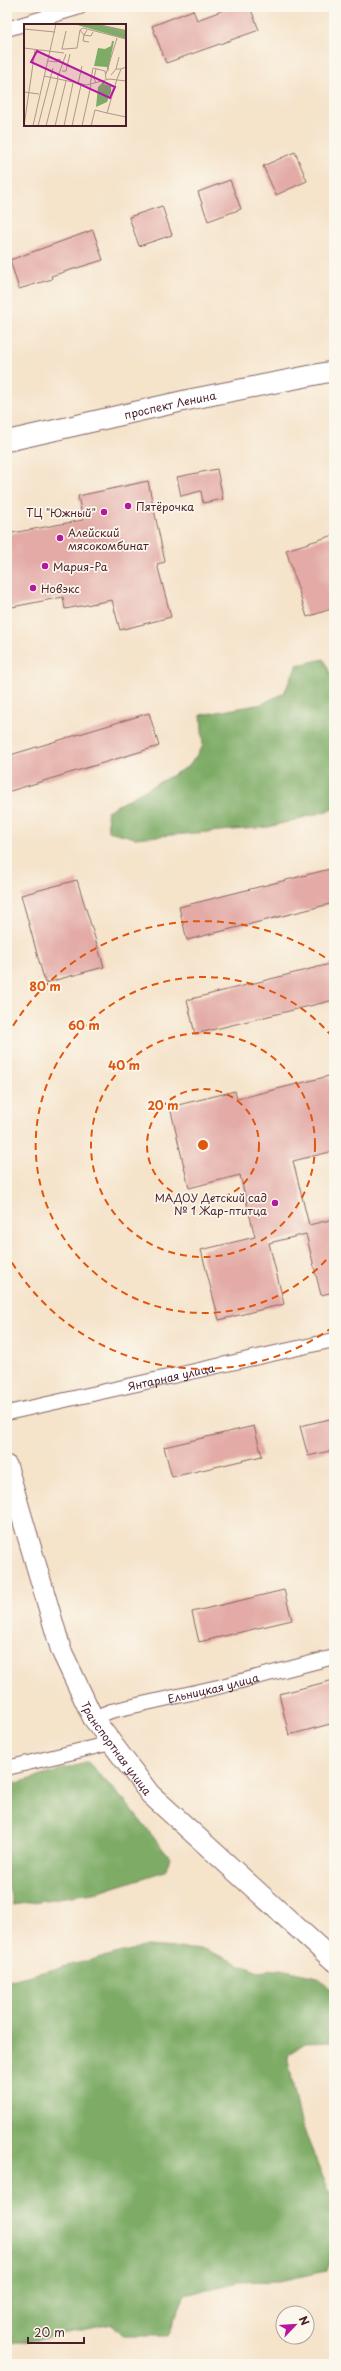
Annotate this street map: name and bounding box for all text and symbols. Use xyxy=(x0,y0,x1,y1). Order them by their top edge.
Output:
inset map xyxy=(24,24,126,126)
street label: проспект Ленина xyxy=(122,386,217,423)
place label: Пятёрочка xyxy=(136,498,194,515)
marker: Пятёрочка xyxy=(123,501,133,511)
place label: ТЦ "Южный" xyxy=(26,504,96,521)
marker: ТЦ "Южный" xyxy=(99,507,109,517)
place label: Алейский мясокомбинат xyxy=(68,524,149,554)
marker: Алейский мясокомбинат xyxy=(55,533,65,543)
place label: Мария-Ра xyxy=(53,558,108,575)
marker: Мария-Ра xyxy=(40,561,50,571)
place label: Новэкс xyxy=(41,580,80,597)
marker: Новэкс xyxy=(28,583,38,593)
text: 80 m xyxy=(29,977,61,995)
text: 60 m xyxy=(68,1016,100,1034)
text: 40 m xyxy=(108,1056,140,1074)
text: 20 m xyxy=(147,1096,179,1114)
centre of rings xyxy=(196,1138,210,1152)
place label: МАДОУ Детский сад № 1 Жар-птитца xyxy=(155,1189,267,1219)
marker: МАДОУ Детский сад № 1 Жар-птитца xyxy=(270,1198,280,1208)
street label: Янтарная улица xyxy=(126,1358,216,1394)
street label: Ельницкая улица xyxy=(166,1668,261,1707)
street label: Транспортная улица xyxy=(78,1698,156,1798)
north arrow xyxy=(275,2305,315,2345)
text: N xyxy=(295,2313,314,2328)
scale bar xyxy=(28,2319,84,2345)
text: 20 m xyxy=(34,2323,65,2341)

